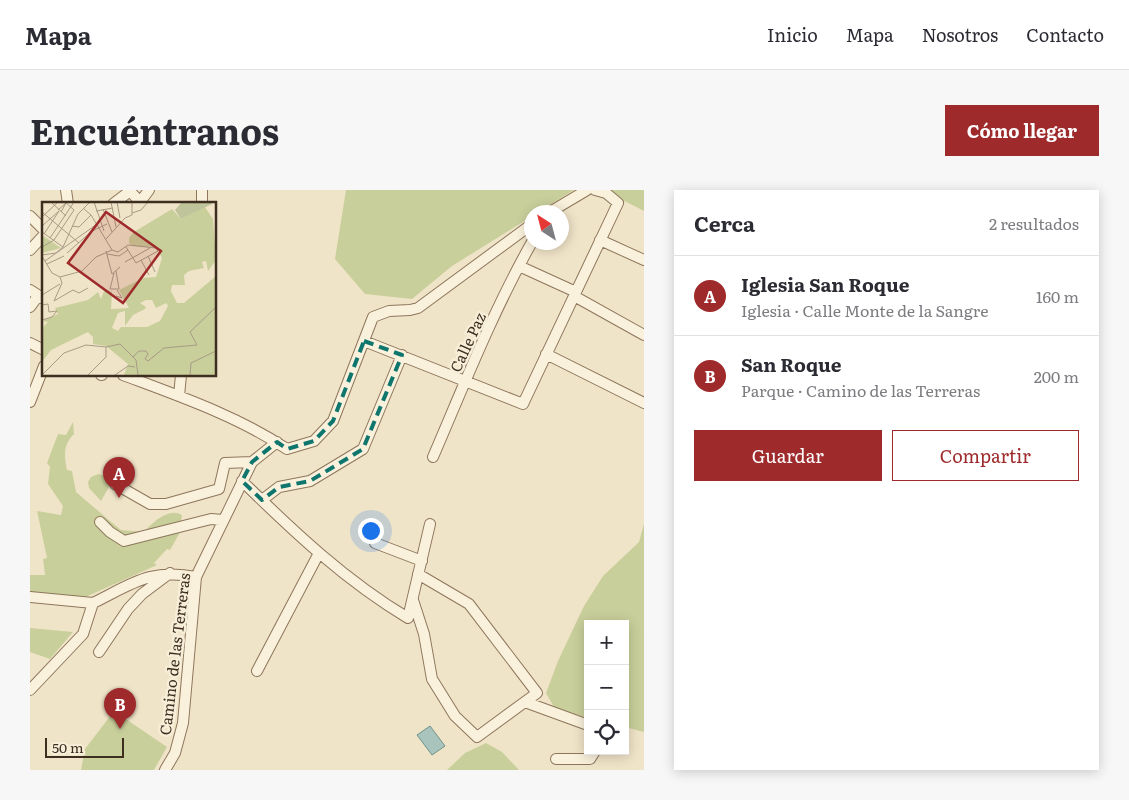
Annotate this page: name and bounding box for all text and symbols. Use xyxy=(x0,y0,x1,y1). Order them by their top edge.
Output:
text: Mapa xyxy=(25,17,92,52)
text: Inicio xyxy=(767,21,818,48)
text: Mapa xyxy=(846,21,894,48)
text: Nosotros xyxy=(922,21,998,48)
text: Contacto xyxy=(1026,21,1104,48)
text: Encuéntranos xyxy=(30,104,279,156)
button: Cómo llegar xyxy=(945,105,1099,156)
inset map xyxy=(42,202,216,376)
north arrow xyxy=(524,205,569,250)
text: Cerca xyxy=(694,207,755,238)
text: 2 resultados xyxy=(989,211,1079,235)
text: Iglesia San Roque xyxy=(741,270,909,298)
text: A xyxy=(704,284,716,308)
text: 160 m xyxy=(1036,284,1079,308)
text: Iglesia · Calle Monte de la Sangre xyxy=(741,298,989,322)
street label: Calle Paz xyxy=(443,308,491,376)
text: San Roque xyxy=(741,350,842,378)
text: B xyxy=(704,364,716,388)
text: 200 m xyxy=(1034,364,1079,388)
text: Parque · Camino de las Terreras xyxy=(741,378,980,402)
button: Guardar xyxy=(694,430,882,481)
button: Compartir xyxy=(892,430,1079,481)
pin: A xyxy=(103,457,135,498)
your location xyxy=(358,518,384,544)
street label: Camino de las Terreras xyxy=(153,571,195,736)
map controls xyxy=(584,620,629,755)
button: + xyxy=(584,620,629,665)
button: − xyxy=(584,665,629,710)
pin: B xyxy=(104,688,136,729)
button: locate xyxy=(584,710,629,755)
scale bar xyxy=(45,735,124,758)
text: 50 m xyxy=(52,737,84,757)

